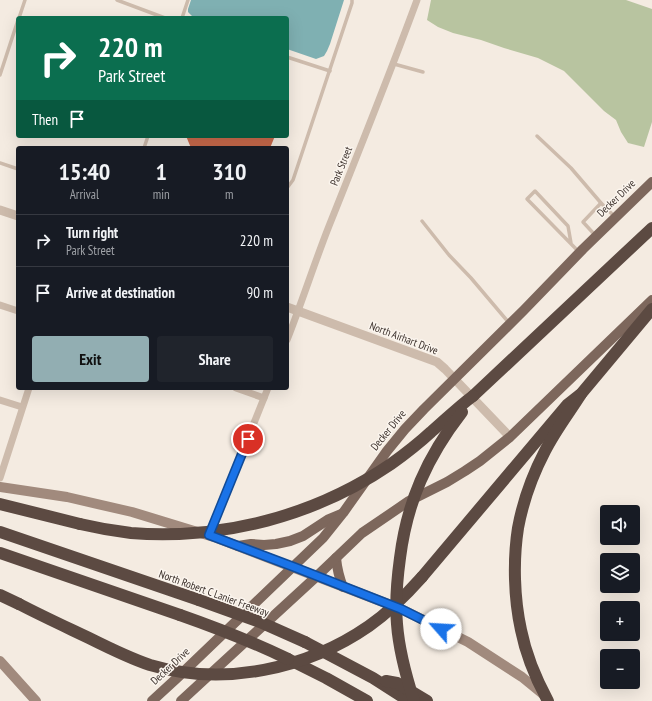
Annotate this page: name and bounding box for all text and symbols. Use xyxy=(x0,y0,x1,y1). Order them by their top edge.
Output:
text: 220 m xyxy=(98,28,162,65)
icon: right xyxy=(32,32,84,84)
text: Park Street xyxy=(98,64,165,87)
icon: arrive xyxy=(66,108,88,130)
text: Then xyxy=(32,110,58,129)
street label: Park Street xyxy=(327,144,355,188)
text: 15:40 xyxy=(58,156,110,187)
text: 1 xyxy=(155,156,167,187)
text: 310 xyxy=(212,156,247,187)
street label: Decker Drive xyxy=(594,176,639,220)
text: Arrival xyxy=(70,186,99,203)
text: min xyxy=(153,186,170,203)
text: m xyxy=(225,186,234,203)
text: Turn right xyxy=(66,223,118,242)
icon: right xyxy=(32,230,54,252)
text: 220 m xyxy=(240,231,273,250)
text: Park Street xyxy=(66,242,115,259)
icon: arrive xyxy=(32,282,54,304)
text: Arrive at destination xyxy=(66,283,175,302)
text: 90 m xyxy=(247,283,273,302)
street label: North Airhart Drive xyxy=(368,319,441,358)
button: Exit xyxy=(32,336,149,382)
button: Share xyxy=(157,336,273,382)
street label: Decker Drive xyxy=(367,407,409,453)
pin xyxy=(231,422,265,456)
icon: arrive xyxy=(237,428,259,450)
map controls xyxy=(600,505,640,689)
button: sound xyxy=(600,505,640,545)
button: layers xyxy=(600,553,640,593)
street label: North Robert C Lanier Freeway xyxy=(157,567,272,620)
button: + xyxy=(600,601,640,641)
position arrow xyxy=(420,608,462,650)
street label: Decker Drive xyxy=(148,644,193,688)
button: − xyxy=(600,649,640,689)

